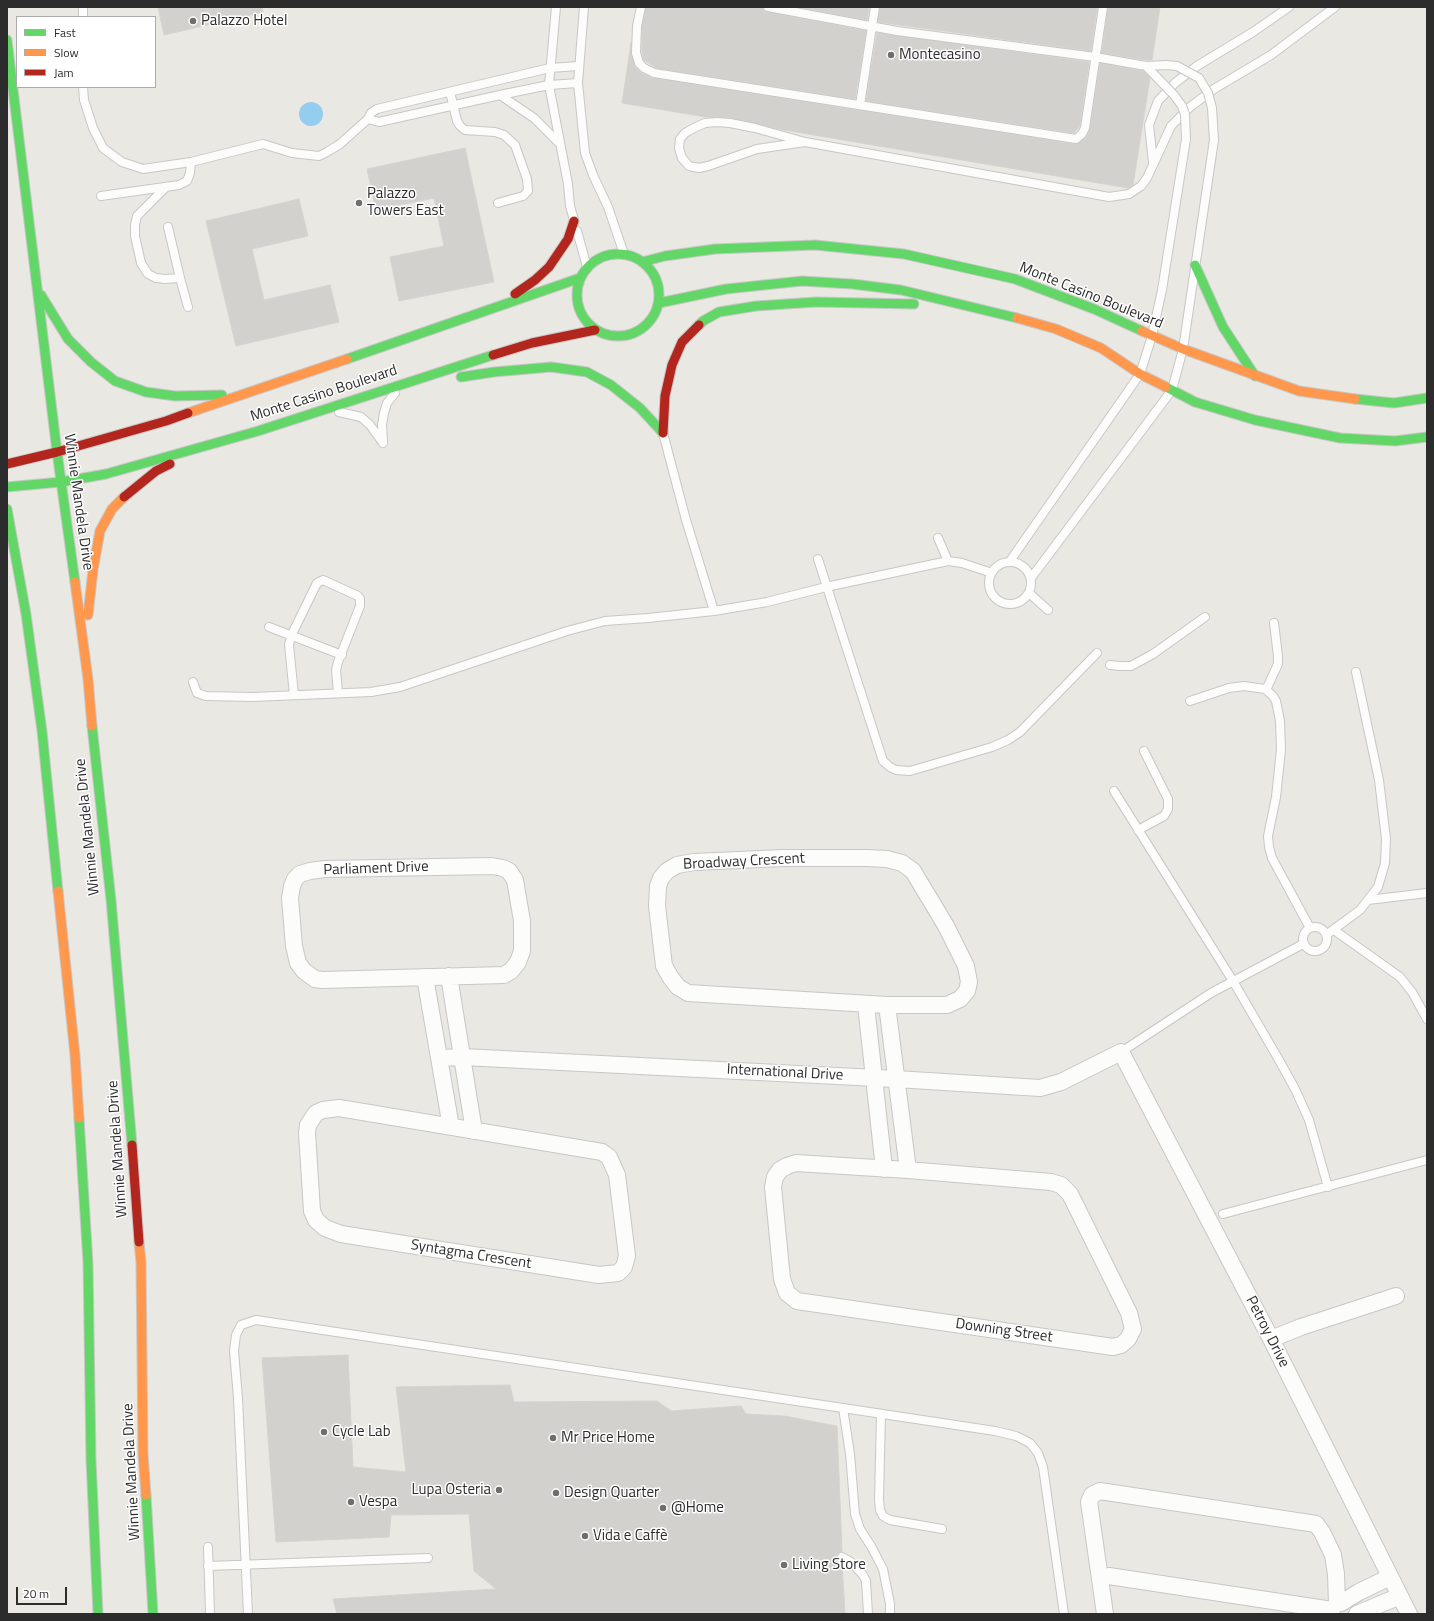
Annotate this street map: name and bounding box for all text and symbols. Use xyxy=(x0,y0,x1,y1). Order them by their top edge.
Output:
place label: Palazzo Hotel xyxy=(201,12,287,30)
legend xyxy=(16,16,156,88)
marker: Palazzo Hotel xyxy=(188,16,198,26)
text: Fast xyxy=(54,23,76,42)
text: Slow xyxy=(54,43,79,62)
place label: Montecasino xyxy=(899,46,981,64)
marker: Montecasino xyxy=(886,50,896,60)
text: Jam xyxy=(54,63,74,82)
place label: Palazzo Towers East xyxy=(367,185,444,220)
marker: Palazzo Towers East xyxy=(354,198,364,208)
street label: Monte Casino Boulevard xyxy=(1017,259,1165,333)
street label: Monte Casino Boulevard xyxy=(248,362,400,426)
street label: Winnie Mandela Drive xyxy=(60,433,96,571)
street label: Winnie Mandela Drive xyxy=(72,758,104,896)
street label: Broadway Crescent xyxy=(683,850,805,874)
street label: Parliament Drive xyxy=(323,858,429,880)
street label: International Drive xyxy=(726,1061,844,1085)
street label: Winnie Mandela Drive xyxy=(104,1080,132,1218)
street label: Syntagma Crescent xyxy=(409,1237,533,1273)
street label: Petroy Drive xyxy=(1241,1293,1293,1371)
street label: Downing Street xyxy=(954,1315,1054,1347)
street label: Winnie Mandela Drive xyxy=(119,1403,145,1541)
place label: Cycle Lab xyxy=(332,1423,391,1441)
marker: Cycle Lab xyxy=(319,1427,329,1437)
place label: Mr Price Home xyxy=(561,1429,655,1447)
marker: Mr Price Home xyxy=(548,1433,558,1443)
place label: Lupa Osteria xyxy=(412,1481,491,1499)
place label: Design Quarter xyxy=(564,1484,659,1502)
marker: Lupa Osteria xyxy=(494,1485,504,1495)
marker: Design Quarter xyxy=(551,1488,561,1498)
place label: Vespa xyxy=(359,1493,397,1511)
marker: Vespa xyxy=(346,1497,356,1507)
place label: @Home xyxy=(671,1499,724,1517)
marker: @Home xyxy=(658,1503,668,1513)
place label: Vida e Caffè xyxy=(593,1527,668,1545)
marker: Vida e Caffè xyxy=(580,1531,590,1541)
place label: Living Store xyxy=(792,1556,866,1574)
marker: Living Store xyxy=(779,1560,789,1570)
scale bar xyxy=(18,1579,69,1605)
text: 20 m xyxy=(23,1584,49,1603)

